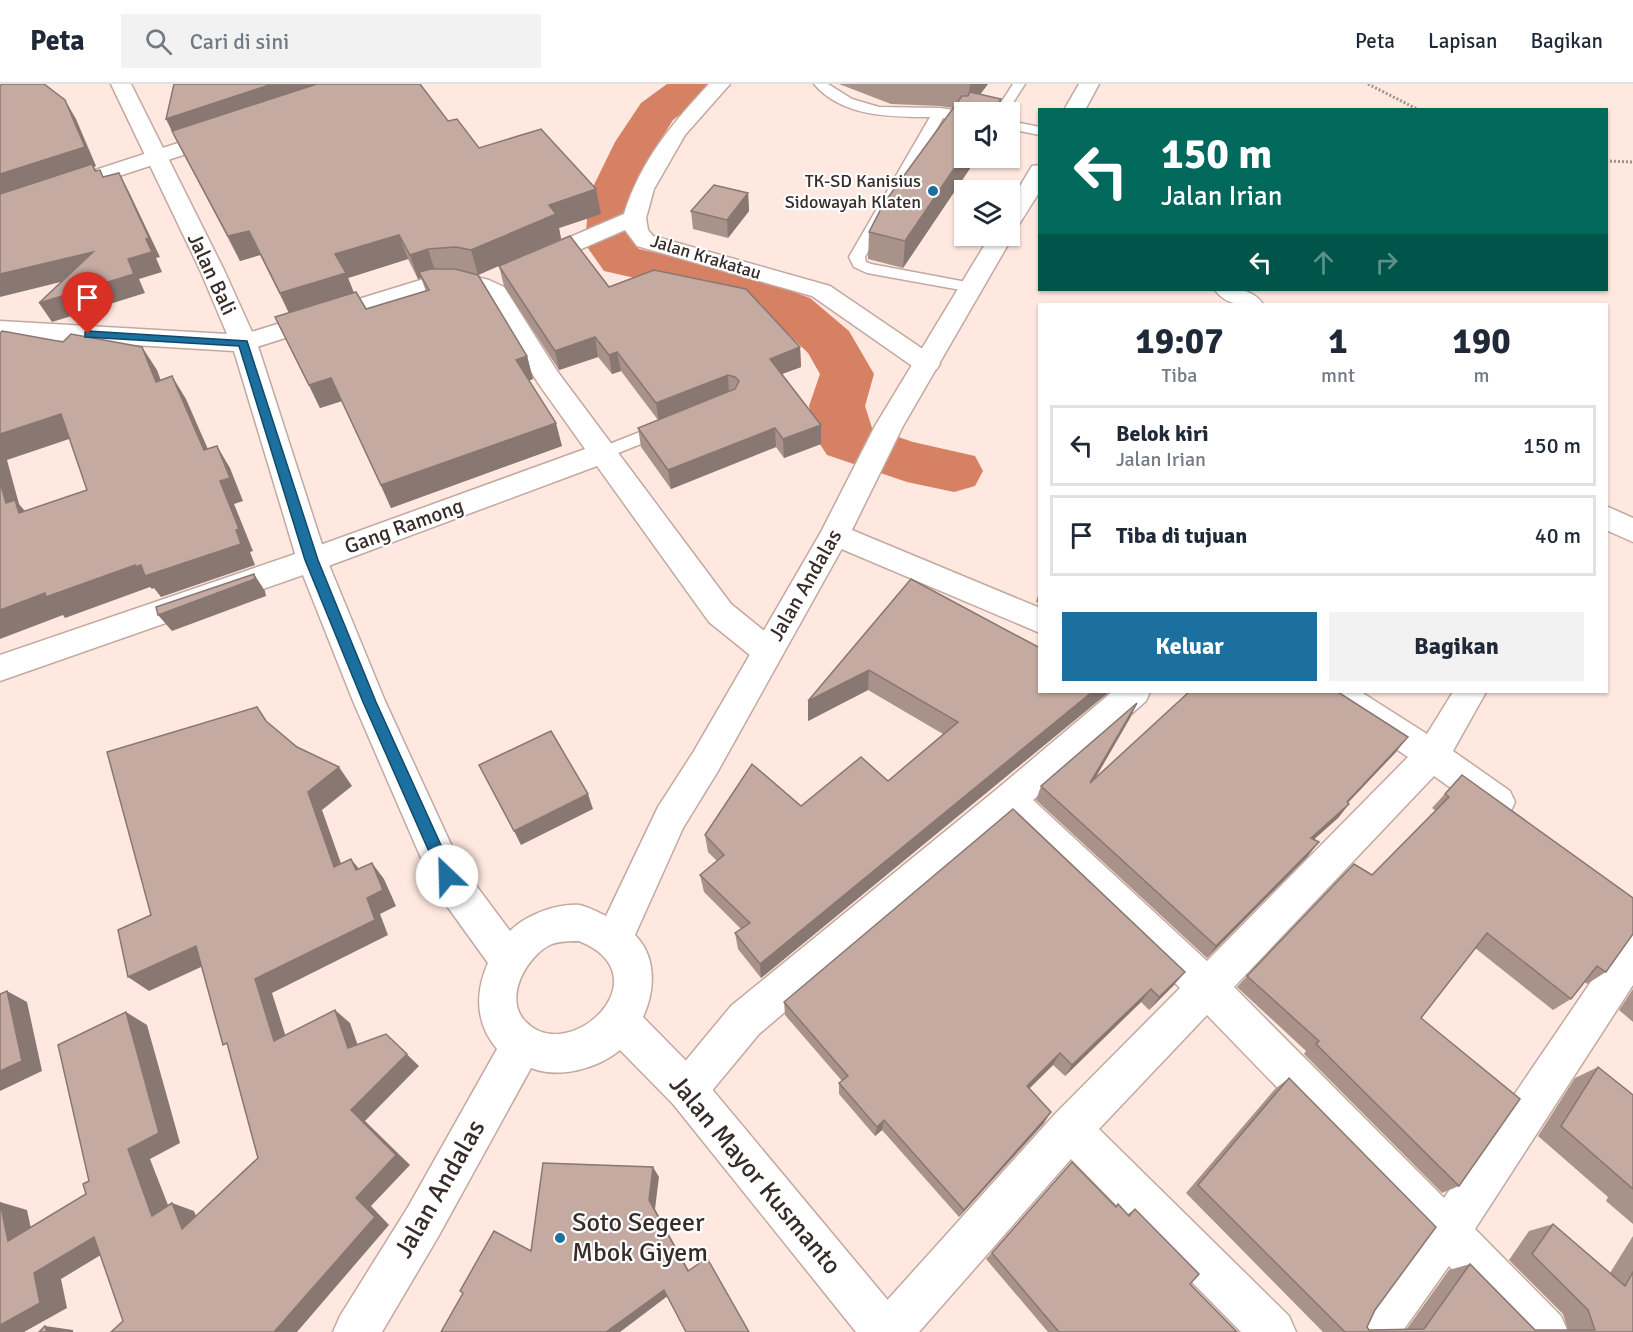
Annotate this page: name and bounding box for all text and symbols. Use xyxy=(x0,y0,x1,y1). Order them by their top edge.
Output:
search box xyxy=(121,14,541,68)
text: Peta xyxy=(30,24,85,58)
icon: search xyxy=(142,25,175,58)
text: Cari di sini xyxy=(190,28,289,55)
text: Peta xyxy=(1355,28,1395,54)
text: Lapisan xyxy=(1428,28,1497,54)
text: Bagikan xyxy=(1530,28,1603,54)
map controls xyxy=(954,102,1020,246)
button: sound xyxy=(954,102,1020,168)
text: 150 m xyxy=(1161,129,1272,180)
icon: left xyxy=(1062,132,1140,210)
place label: TK-SD Kanisius Sidowayah Klaten xyxy=(785,170,921,213)
button: layers xyxy=(954,180,1020,246)
text: Jalan Irian xyxy=(1161,180,1282,213)
marker: TK-SD Kanisius Sidowayah Klaten xyxy=(926,184,940,198)
street label: Jalan Bali xyxy=(182,229,242,319)
street label: Jalan Krakatau xyxy=(648,230,764,284)
icon: left xyxy=(1244,246,1277,279)
icon: ahead xyxy=(1307,246,1340,279)
icon: right xyxy=(1370,246,1403,279)
pin xyxy=(62,272,113,334)
icon: arrive xyxy=(71,281,104,314)
text: 19:07 xyxy=(1135,319,1224,364)
text: 1 xyxy=(1328,319,1348,364)
text: 190 xyxy=(1452,319,1511,364)
text: Tiba xyxy=(1162,363,1198,388)
text: mnt xyxy=(1321,363,1355,388)
text: m xyxy=(1474,363,1489,388)
text: Belok kiri xyxy=(1116,420,1209,447)
icon: left xyxy=(1065,429,1098,462)
text: 150 m xyxy=(1523,432,1581,459)
text: Jalan Irian xyxy=(1116,447,1206,472)
street label: Gang Ramong xyxy=(341,492,467,560)
icon: arrive xyxy=(1065,519,1098,552)
text: Tiba di tujuan xyxy=(1116,522,1247,549)
text: 40 m xyxy=(1535,522,1581,549)
street label: Jalan Andalas xyxy=(763,525,847,645)
button: Keluar xyxy=(1062,612,1317,681)
button: Bagikan xyxy=(1329,612,1584,681)
position arrow xyxy=(415,844,479,908)
street label: Jalan Mayor Kusmanto xyxy=(662,1069,848,1281)
street label: Jalan Andalas xyxy=(388,1114,492,1264)
place label: Soto Segeer Mbok Giyem xyxy=(572,1207,708,1269)
marker: Soto Segeer Mbok Giyem xyxy=(553,1231,567,1245)

